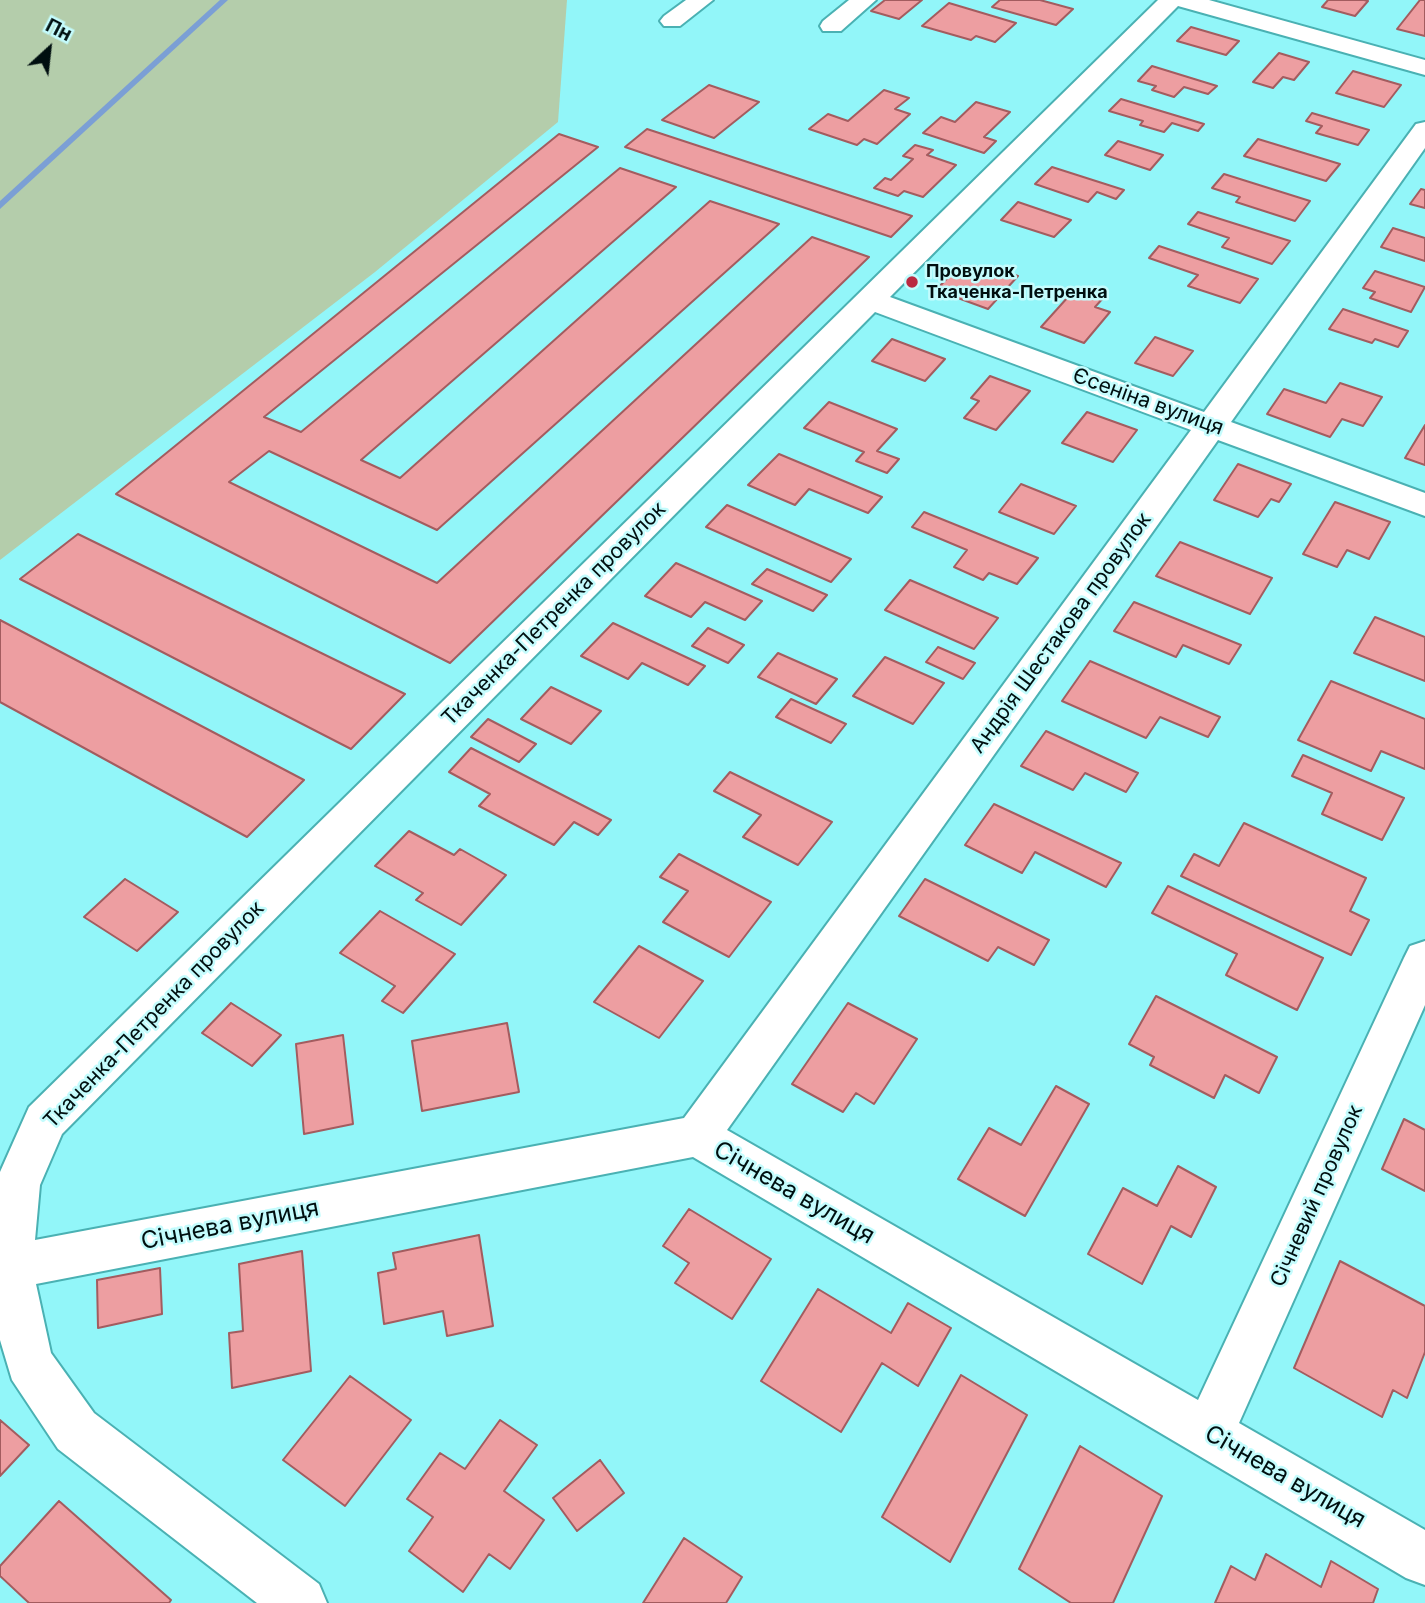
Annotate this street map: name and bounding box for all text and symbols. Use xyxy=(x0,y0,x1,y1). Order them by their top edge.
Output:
north arrow xyxy=(14,14,84,84)
text: Пн xyxy=(42,14,76,46)
place label: Провулок Ткаченка-Петренка xyxy=(926,261,1108,304)
marker: Провулок Ткаченка-Петренка xyxy=(904,274,920,290)
street label: Єсеніна вулиця xyxy=(1069,363,1227,441)
street label: Ткаченка-Петренка провулок xyxy=(437,497,671,731)
street label: Андрія Шестакова провулок xyxy=(965,508,1157,758)
street label: Ткаченка-Петренка провулок xyxy=(39,896,269,1134)
street label: Січневий провулок xyxy=(1266,1101,1368,1291)
street label: Січнева вулиця xyxy=(709,1135,879,1251)
street label: Січнева вулиця xyxy=(139,1194,321,1256)
street label: Січнева вулиця xyxy=(1200,1419,1370,1535)

